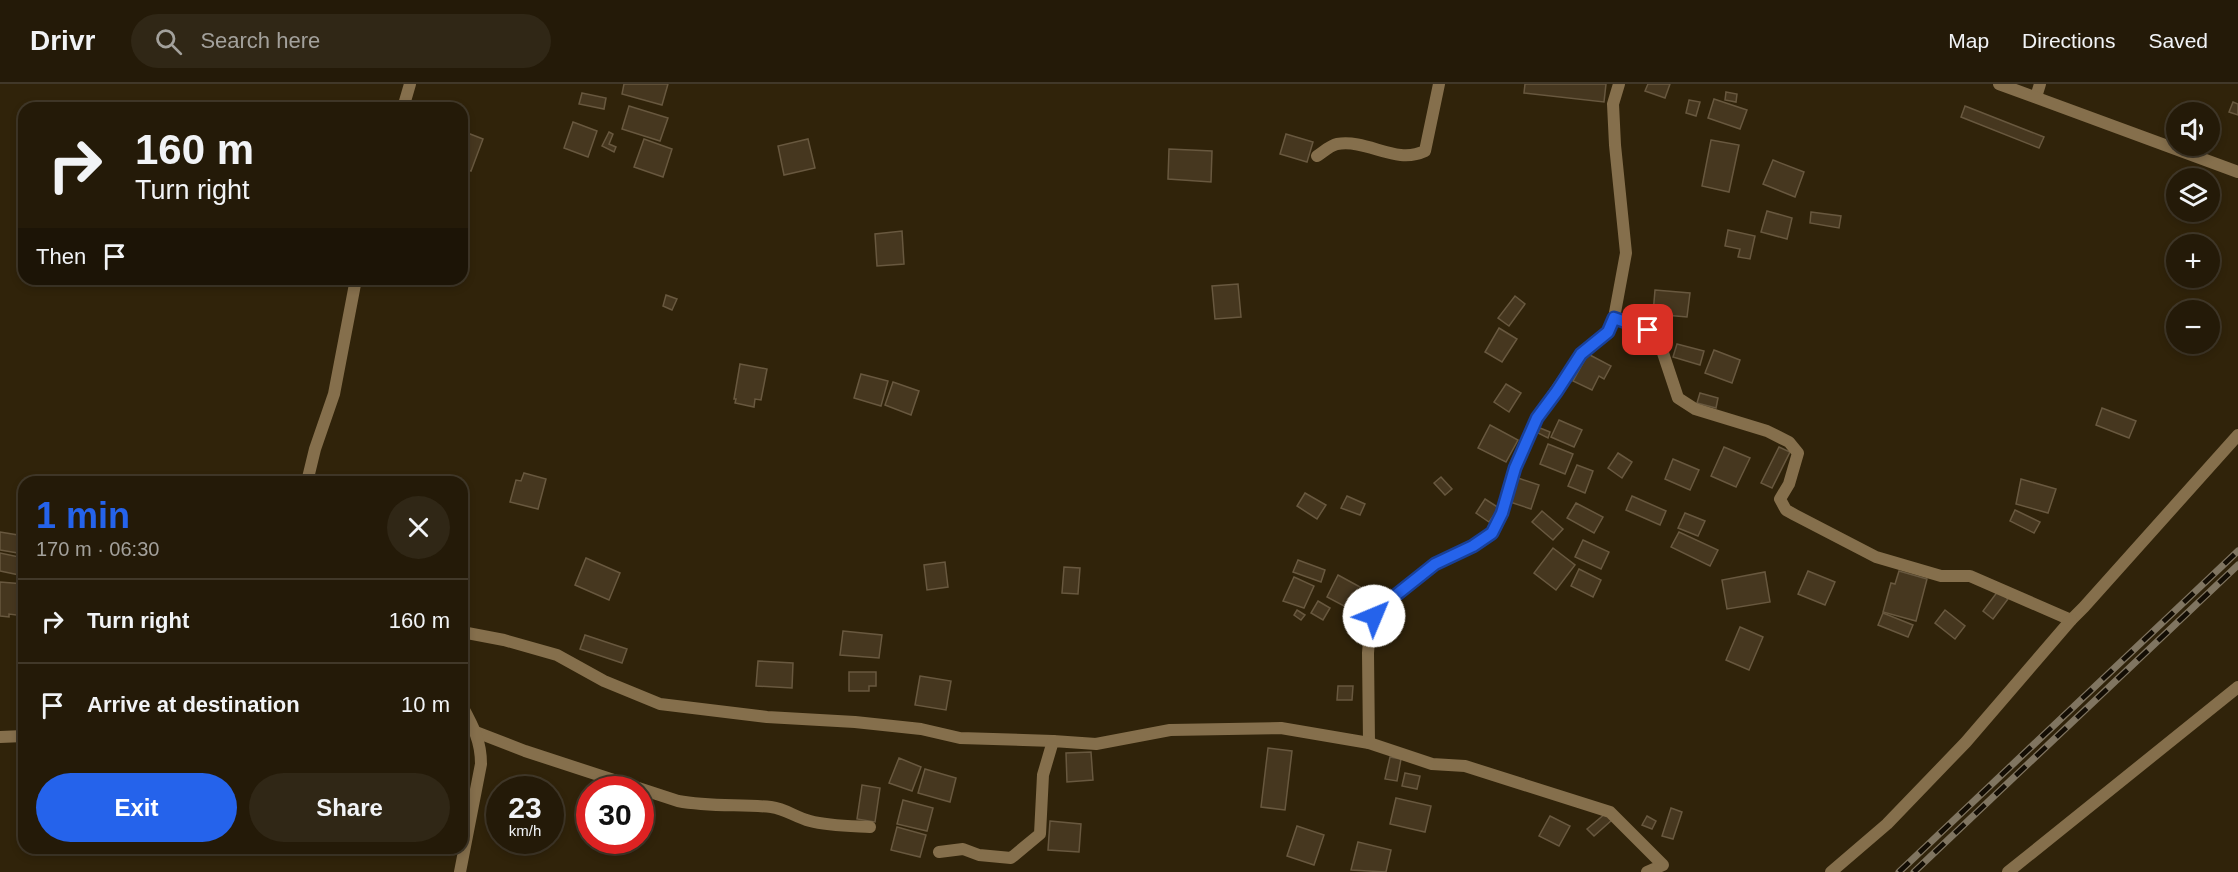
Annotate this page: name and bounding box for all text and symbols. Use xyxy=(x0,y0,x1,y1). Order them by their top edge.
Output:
search box xyxy=(131,14,551,68)
text: Drivr xyxy=(30,25,95,56)
icon: search xyxy=(152,25,185,58)
text: Search here xyxy=(200,28,320,53)
text: Map xyxy=(1948,29,1989,52)
text: Directions xyxy=(2022,29,2115,52)
text: Saved xyxy=(2148,29,2208,52)
map controls xyxy=(2166,102,2220,354)
button: sound xyxy=(2166,102,2220,156)
icon: right xyxy=(36,126,114,204)
text: 160 m xyxy=(135,126,254,173)
button: layers xyxy=(2166,168,2220,222)
text: Turn right xyxy=(135,175,250,205)
button: + xyxy=(2166,234,2220,288)
icon: arrive xyxy=(98,240,131,273)
text: Then xyxy=(36,244,86,269)
button: − xyxy=(2166,300,2220,354)
pin xyxy=(1622,304,1673,355)
icon: arrive xyxy=(1631,313,1664,346)
text: 1 min xyxy=(36,495,130,536)
button: close xyxy=(387,496,450,559)
text: 170 m · 06:30 xyxy=(36,538,159,560)
position arrow xyxy=(1342,584,1406,648)
icon: right xyxy=(36,605,69,638)
text: Turn right xyxy=(87,608,189,633)
text: 160 m xyxy=(389,608,450,633)
icon: arrive xyxy=(36,689,69,722)
text: Arrive at destination xyxy=(87,692,300,717)
text: 10 m xyxy=(401,692,450,717)
button: Exit xyxy=(36,773,237,842)
button: Share xyxy=(249,773,450,842)
speed limit sign: 30 xyxy=(576,776,654,854)
text: 23 xyxy=(508,791,542,824)
text: km/h xyxy=(509,822,541,839)

